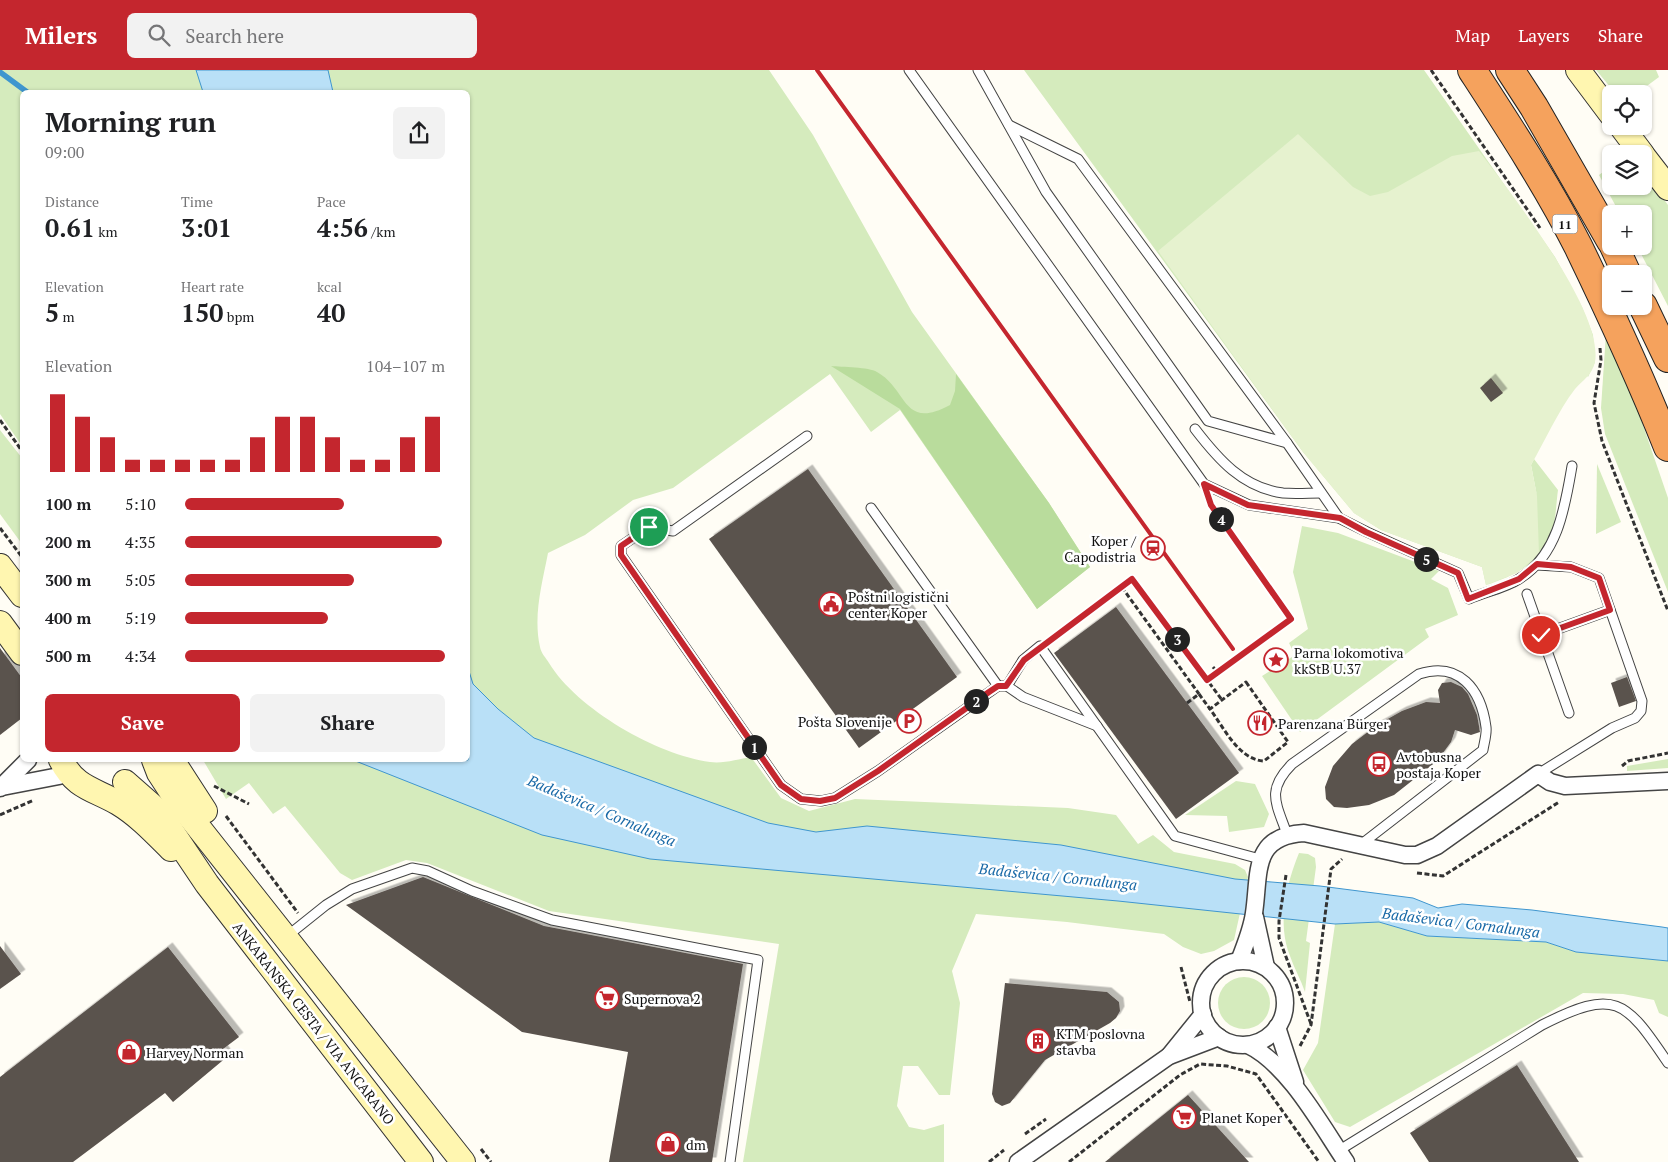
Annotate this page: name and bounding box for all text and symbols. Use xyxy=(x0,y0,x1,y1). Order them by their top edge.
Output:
search box xyxy=(127,13,477,58)
text: Milers xyxy=(25,19,97,51)
icon: search xyxy=(145,21,173,49)
text: Search here xyxy=(185,23,284,48)
text: Map xyxy=(1455,23,1490,47)
text: Layers xyxy=(1518,23,1570,47)
text: Share xyxy=(1598,23,1643,47)
map controls xyxy=(1602,85,1652,315)
button: locate xyxy=(1602,85,1652,135)
text: Morning run xyxy=(45,103,216,140)
button: share xyxy=(393,107,445,159)
text: 09:00 xyxy=(45,141,84,163)
button: layers xyxy=(1602,145,1652,195)
text: Distance xyxy=(45,192,99,211)
text: Time xyxy=(181,192,213,211)
text: Pace xyxy=(317,192,346,211)
button: + xyxy=(1602,205,1652,255)
text: 0.61 xyxy=(45,211,95,244)
text: 3:01 xyxy=(181,211,232,244)
text: 4:56 xyxy=(317,211,368,244)
road number: 11 xyxy=(1552,214,1578,234)
text: km xyxy=(95,222,118,241)
text: /km xyxy=(368,222,395,241)
button: − xyxy=(1602,265,1652,315)
text: Elevation xyxy=(45,277,104,296)
text: Heart rate xyxy=(181,277,244,296)
text: kcal xyxy=(317,277,342,296)
text: 5 xyxy=(45,296,59,329)
text: 150 xyxy=(181,296,223,329)
text: 40 xyxy=(317,296,345,329)
text: m xyxy=(59,307,75,326)
text: bpm xyxy=(223,307,254,326)
text: Elevation xyxy=(45,355,112,377)
text: 104–107 m xyxy=(366,355,445,377)
text: 100 m xyxy=(45,493,91,515)
text: 5:10 xyxy=(125,493,156,515)
pin xyxy=(628,506,670,548)
pin: 4 xyxy=(1208,506,1234,532)
text: 4 xyxy=(1218,510,1225,529)
icon: arrive xyxy=(635,513,663,541)
text: 200 m xyxy=(45,531,91,553)
text: 4:35 xyxy=(125,531,156,553)
place label: Koper / Capodistria xyxy=(1064,531,1137,566)
station icon: Koper / Capodistria xyxy=(1140,535,1166,561)
pin: 5 xyxy=(1414,546,1438,572)
text: 5 xyxy=(1423,550,1430,569)
text: 300 m xyxy=(45,569,91,591)
text: 5:05 xyxy=(125,569,156,591)
place label: Poštni logistični center Koper xyxy=(848,587,949,622)
public building icon: Poštni logistični center Koper xyxy=(818,591,844,617)
text: 400 m xyxy=(45,607,91,629)
text: 5:19 xyxy=(125,607,156,629)
pin xyxy=(1520,614,1562,656)
icon: check xyxy=(1527,621,1555,649)
pin: 3 xyxy=(1164,626,1190,652)
text: 3 xyxy=(1174,630,1181,649)
place label: Parna lokomotiva kkStB U.37 xyxy=(1294,643,1404,678)
text: 500 m xyxy=(45,645,91,667)
text: 4:34 xyxy=(125,645,156,667)
place icon: Parna lokomotiva kkStB U.37 xyxy=(1263,647,1289,673)
pin: 2 xyxy=(964,688,988,714)
text: 2 xyxy=(973,692,980,711)
button: Save xyxy=(45,694,240,752)
button: Share xyxy=(250,694,445,752)
parking icon: Pošta Slovenije xyxy=(896,708,922,734)
restaurant icon: Parenzana Bürger xyxy=(1247,710,1273,736)
place label: Pošta Slovenije xyxy=(798,712,892,731)
place label: Parenzana Bürger xyxy=(1278,714,1389,733)
pin: 1 xyxy=(742,734,766,760)
text: 1 xyxy=(751,738,758,757)
place label: Avtobusna postaja Koper xyxy=(1396,747,1482,782)
bus stop icon: Avtobusna postaja Koper xyxy=(1366,751,1392,777)
water label: Badaševica / Cornalunga xyxy=(524,769,679,850)
water label: Badaševica / Cornalunga xyxy=(977,858,1138,894)
water label: Badaševica / Cornalunga xyxy=(1380,902,1541,942)
street label: ANKARANSKA CESTA / VIA ANCARANO xyxy=(229,918,399,1128)
supermarket icon: Supernova 2 xyxy=(594,985,620,1011)
place label: Supernova 2 xyxy=(624,989,701,1008)
place label: KTM poslovna stavba xyxy=(1056,1024,1145,1059)
building icon: KTM poslovna stavba xyxy=(1025,1028,1051,1054)
shop icon: Harvey Norman xyxy=(116,1039,142,1065)
place label: Harvey Norman xyxy=(146,1043,245,1062)
supermarket icon: Planet Koper xyxy=(1171,1104,1197,1130)
place label: Planet Koper xyxy=(1202,1108,1283,1127)
shop icon: dm xyxy=(655,1131,681,1157)
place label: dm xyxy=(686,1135,706,1154)

